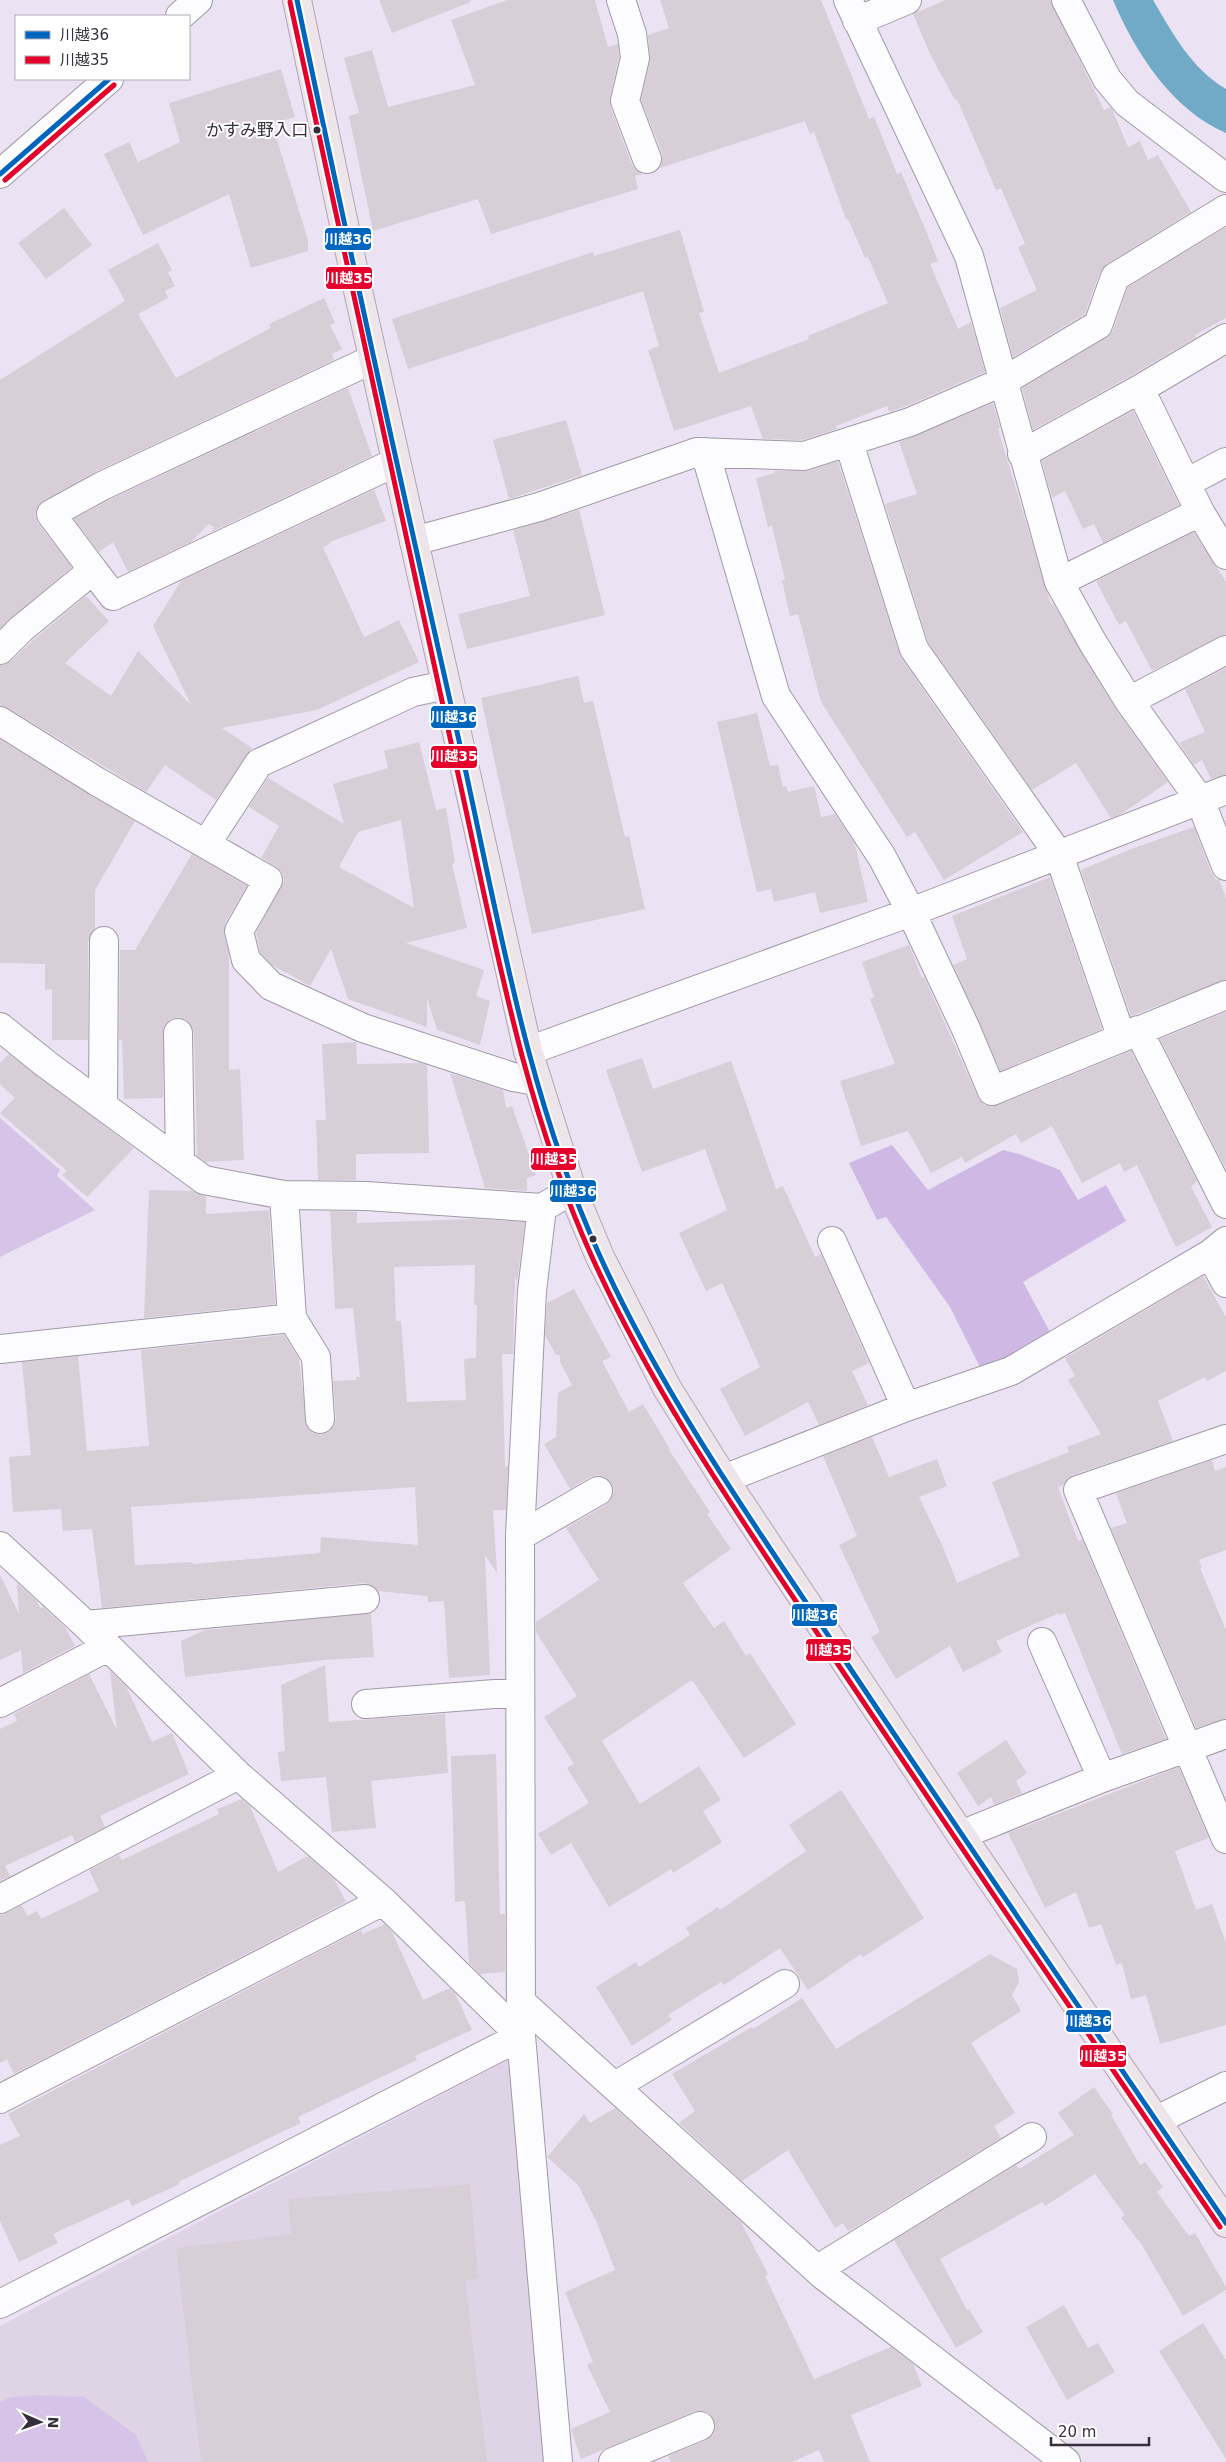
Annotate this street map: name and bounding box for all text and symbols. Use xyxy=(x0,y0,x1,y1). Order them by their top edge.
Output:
legend xyxy=(15,15,190,80)
text: 川越36 xyxy=(60,26,109,44)
text: 川越35 xyxy=(60,51,109,69)
place label: かすみ野入口 xyxy=(206,120,308,140)
marker: かすみ野入口 xyxy=(312,125,322,135)
line badge: 川越36 xyxy=(324,227,372,251)
text: 川越36 xyxy=(324,231,372,247)
line badge: 川越35 xyxy=(325,266,373,290)
text: 川越35 xyxy=(325,270,373,286)
line badge: 川越36 xyxy=(430,705,477,729)
text: 川越36 xyxy=(430,709,478,725)
line badge: 川越35 xyxy=(430,745,478,769)
text: 川越35 xyxy=(430,748,478,764)
line badge: 川越35 xyxy=(530,1147,577,1171)
text: 川越35 xyxy=(530,1151,578,1167)
line badge: 川越36 xyxy=(549,1179,597,1203)
text: 川越36 xyxy=(549,1183,597,1199)
unlabelled marker xyxy=(588,1234,598,1244)
line badge: 川越36 xyxy=(791,1603,838,1627)
text: 川越36 xyxy=(791,1607,839,1623)
line badge: 川越35 xyxy=(805,1638,852,1662)
text: 川越35 xyxy=(804,1642,852,1658)
line badge: 川越36 xyxy=(1065,2009,1112,2033)
text: 川越36 xyxy=(1064,2013,1112,2029)
line badge: 川越35 xyxy=(1079,2044,1127,2068)
text: 川越35 xyxy=(1079,2048,1127,2064)
north arrow xyxy=(15,2397,65,2447)
scale bar xyxy=(1051,2414,1148,2446)
text: N xyxy=(45,2416,61,2429)
text: 20 m xyxy=(1058,2423,1096,2441)

